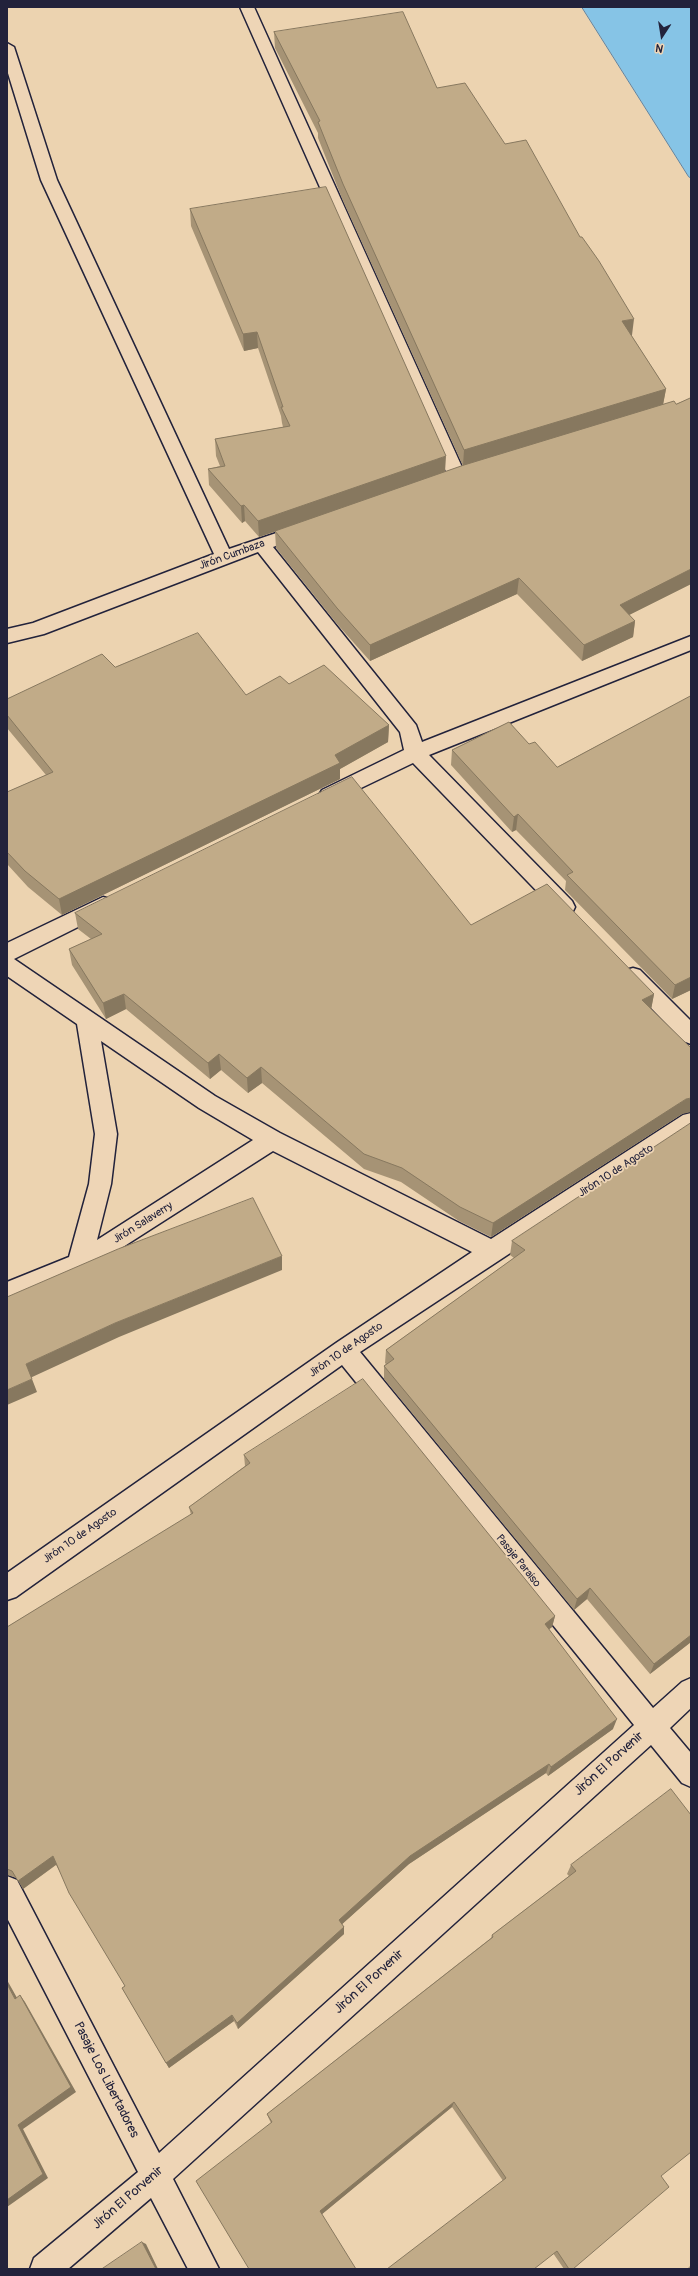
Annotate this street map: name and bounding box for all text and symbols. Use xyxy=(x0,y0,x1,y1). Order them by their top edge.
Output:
north arrow xyxy=(642,16,682,56)
text: N xyxy=(654,41,664,55)
street label: Jirón Cumbaza xyxy=(197,537,267,573)
street label: Jirón 10 de Agosto xyxy=(576,1142,656,1200)
street label: Jirón Salaverry xyxy=(111,1199,175,1247)
street label: Jirón 10 de Agosto xyxy=(307,1320,385,1380)
street label: Jirón 10 de Agosto xyxy=(41,1506,119,1566)
street label: Pasaje Paraiso xyxy=(493,1532,543,1590)
street label: Jirón El Porvenir xyxy=(571,1729,647,1799)
street label: Jirón El Porvenir xyxy=(331,1947,407,2017)
street label: Pasaje Los Libertadores xyxy=(70,2020,142,2140)
street label: Jirón El Porvenir xyxy=(90,2163,166,2233)

